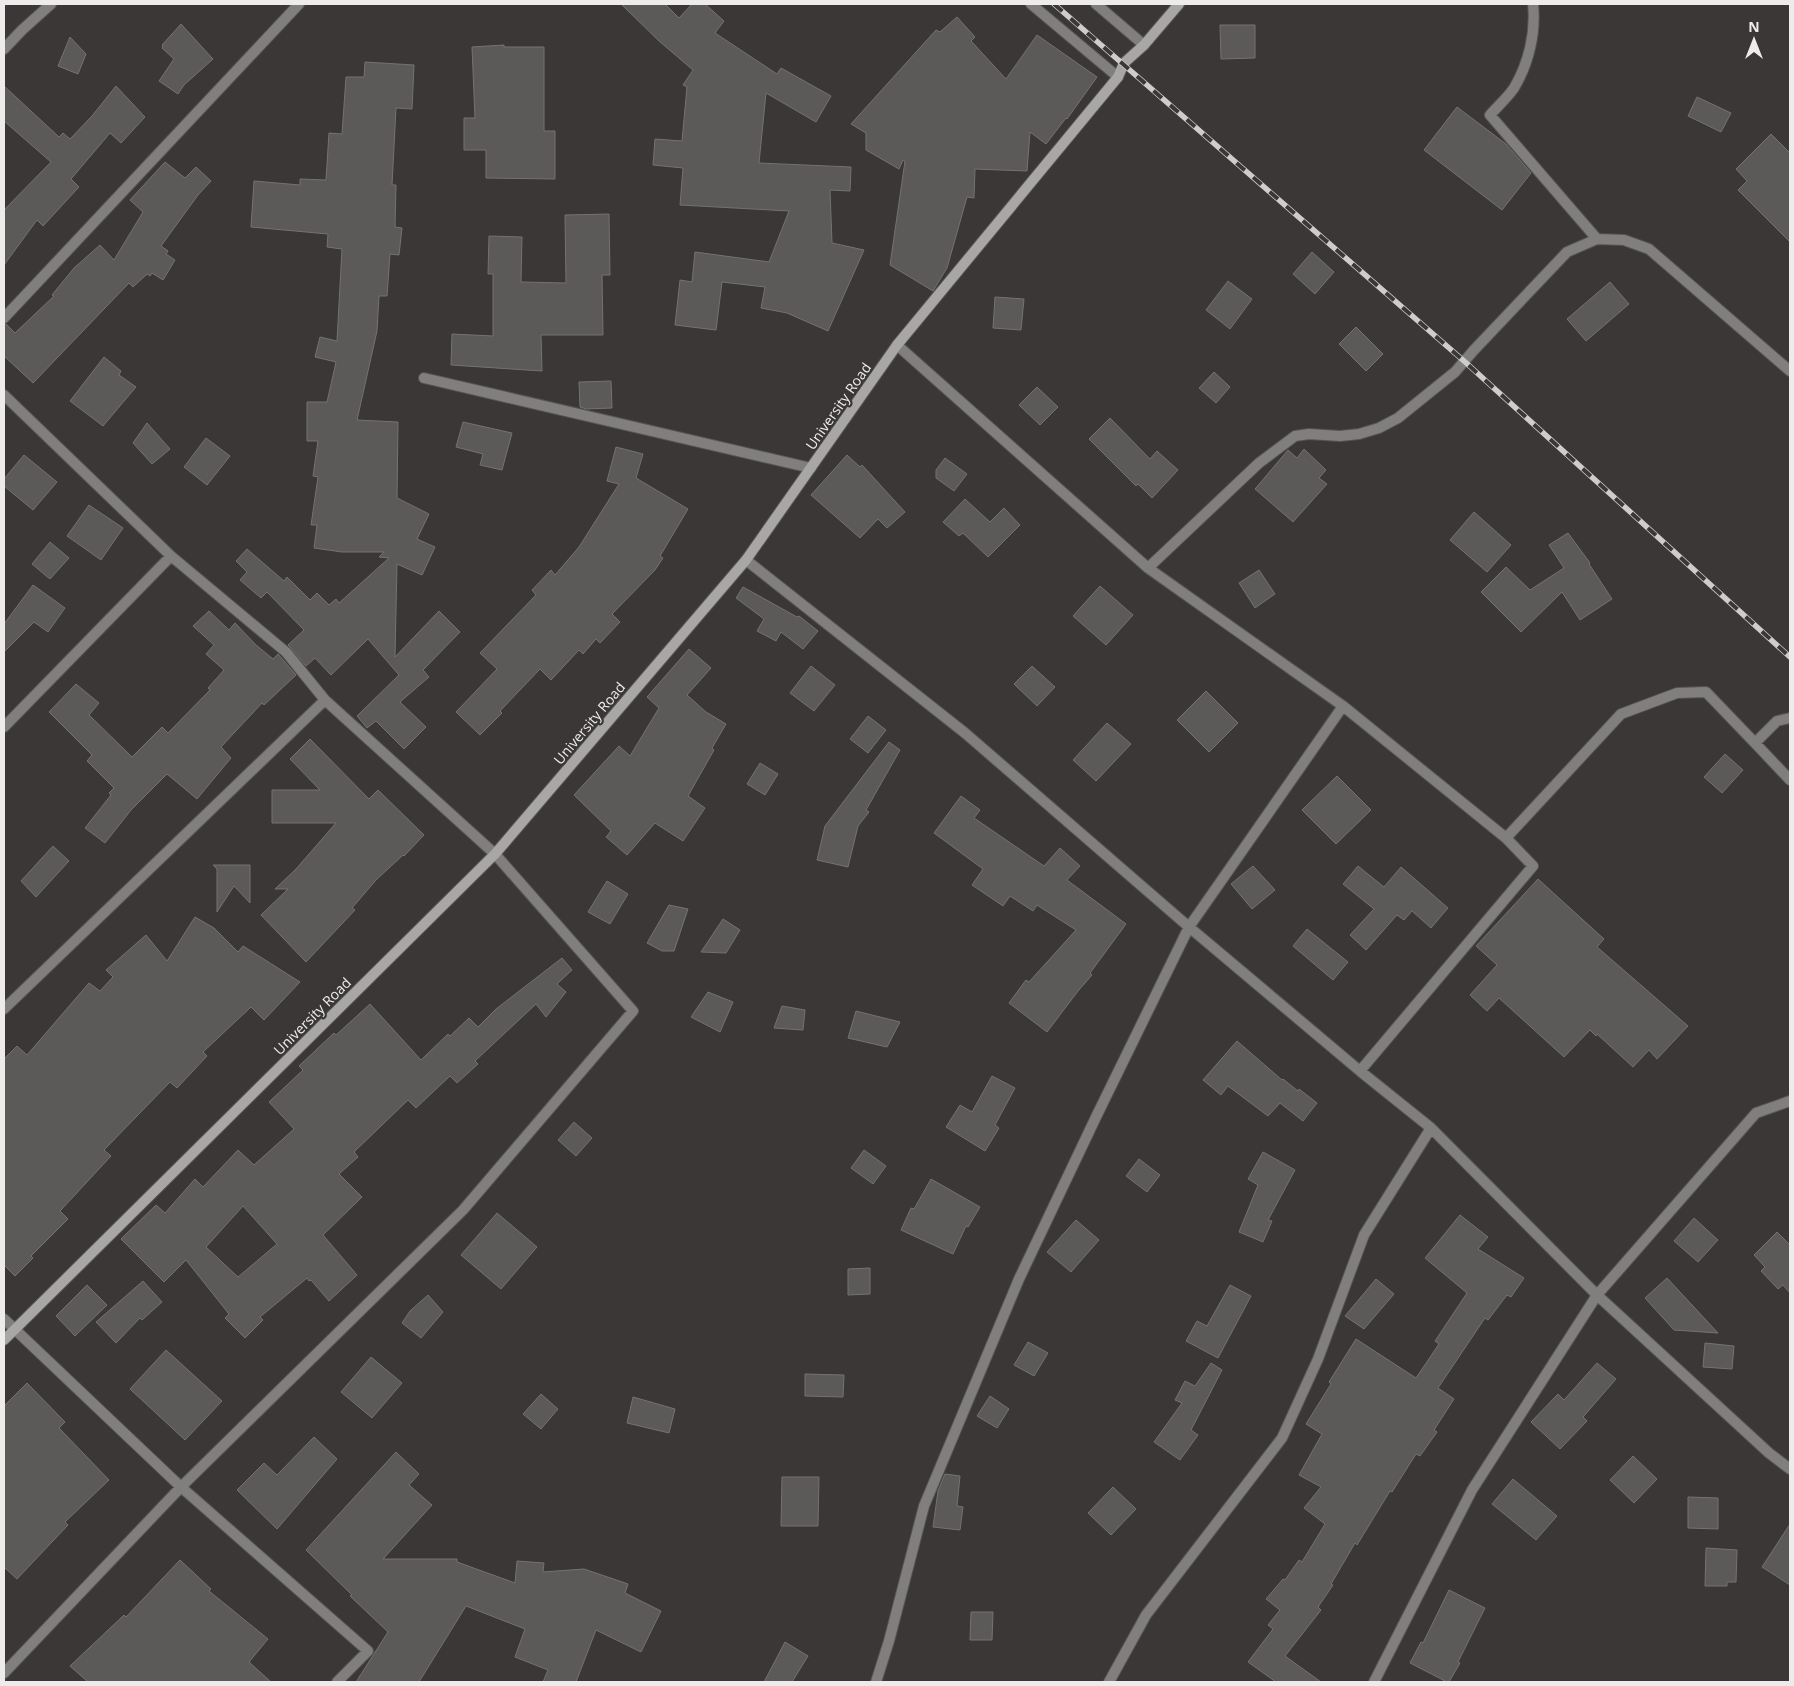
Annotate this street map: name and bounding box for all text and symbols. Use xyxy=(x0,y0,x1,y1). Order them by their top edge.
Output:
north arrow xyxy=(1729,15,1779,65)
text: N xyxy=(1748,17,1760,36)
street label: University Road xyxy=(801,359,875,453)
street label: University Road xyxy=(549,678,629,768)
street label: University Road xyxy=(269,973,355,1059)

